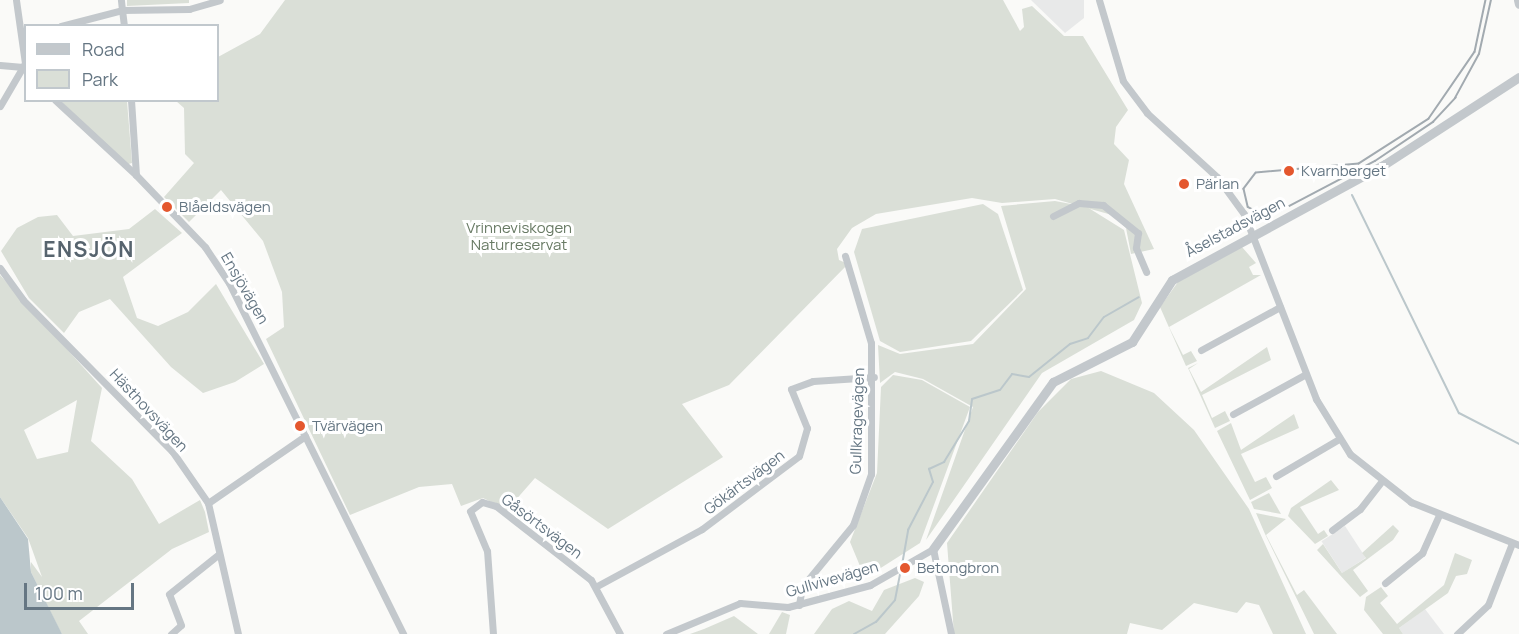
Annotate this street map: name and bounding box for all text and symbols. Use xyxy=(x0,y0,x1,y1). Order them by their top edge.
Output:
legend xyxy=(24,24,219,102)
text: Road xyxy=(82,37,125,61)
text: Park xyxy=(82,67,118,91)
place label: Kvarnberget xyxy=(1301,162,1386,180)
marker: Kvarnberget xyxy=(1282,164,1296,178)
place label: Pärlan xyxy=(1196,175,1239,193)
marker: Pärlan xyxy=(1177,177,1191,191)
street label: Åselstadsvägen xyxy=(1182,193,1288,261)
place label: Blåeldsvägen xyxy=(179,198,271,216)
marker: Blåeldsvägen xyxy=(160,200,174,214)
park label: Vrinneviskogen Naturreservat xyxy=(466,218,572,253)
district label: ENSJÖN xyxy=(43,236,135,262)
street label: Ensjövägen xyxy=(217,249,273,327)
street label: Hästhovsvägen xyxy=(106,365,192,455)
street label: Gullkragevägen xyxy=(846,367,868,475)
place label: Tvärvägen xyxy=(312,417,383,435)
marker: Tvärvägen xyxy=(293,419,307,433)
street label: Gökärtsvägen xyxy=(700,446,788,518)
street label: Gåsörtsvägen xyxy=(498,490,586,562)
street label: Gullvivevägen xyxy=(784,557,880,601)
place label: Betongbron xyxy=(917,559,999,577)
marker: Betongbron xyxy=(898,561,912,575)
scale bar xyxy=(27,571,136,609)
text: 100 m xyxy=(35,581,83,605)

